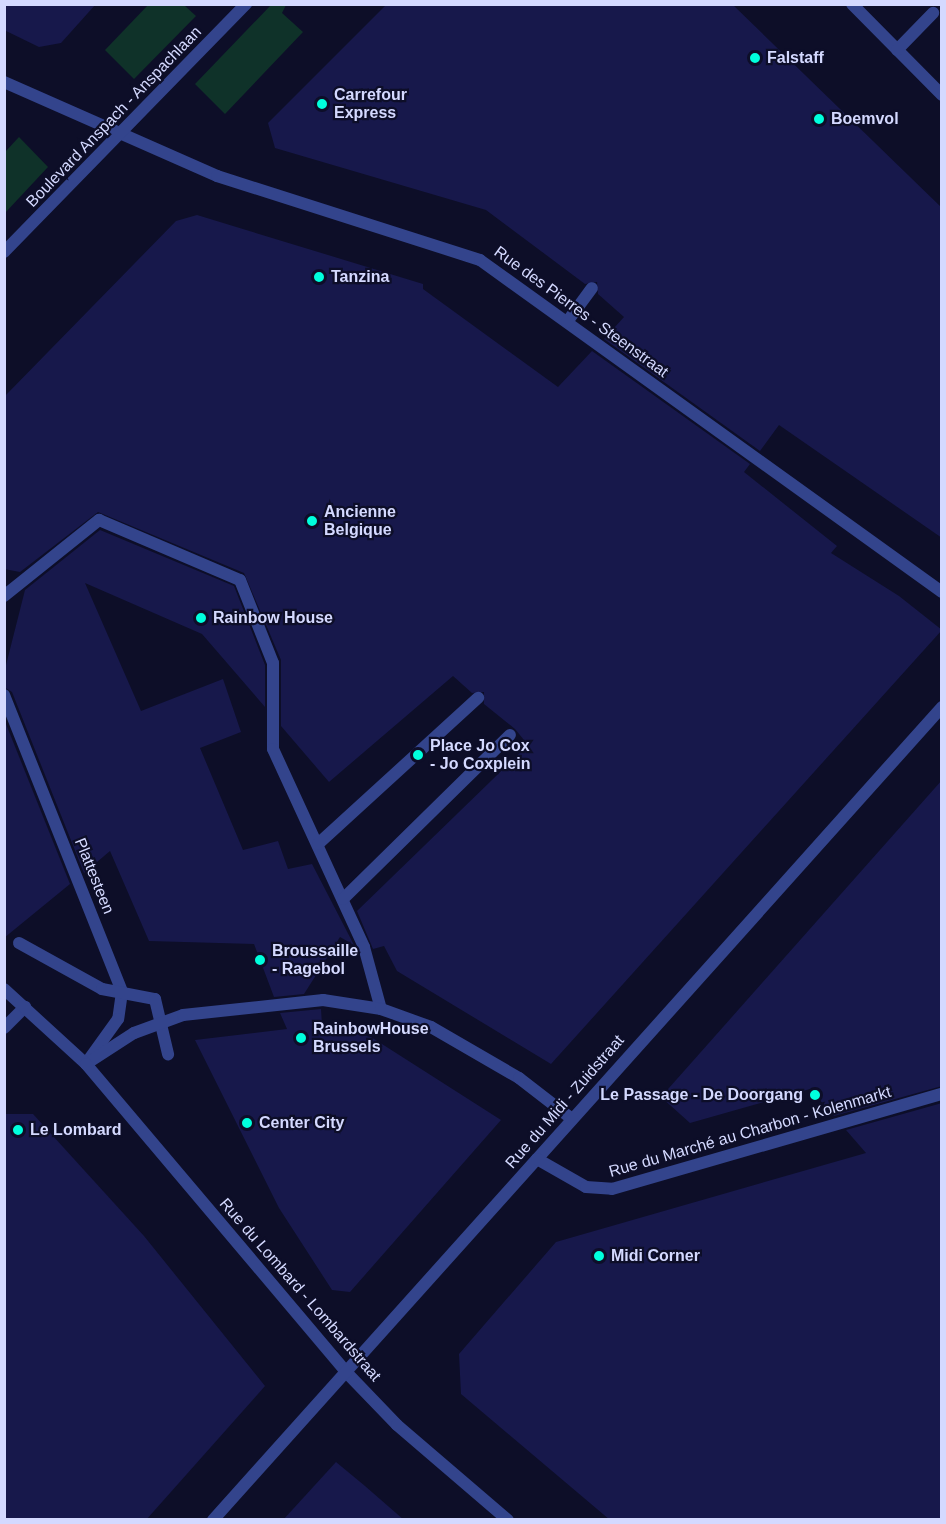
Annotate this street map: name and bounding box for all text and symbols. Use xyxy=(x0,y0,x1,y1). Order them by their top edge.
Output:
street label: Boulevard Anspach - Anspachlaan xyxy=(22,22,206,212)
place label: Falstaff xyxy=(767,48,824,68)
marker: Falstaff xyxy=(748,51,762,65)
place label: Carrefour Express xyxy=(334,85,407,123)
marker: Carrefour Express xyxy=(315,97,329,111)
place label: Boemvol xyxy=(831,109,899,129)
marker: Boemvol xyxy=(812,112,826,126)
street label: Rue des Pierres - Steenstraat xyxy=(490,242,672,382)
place label: Tanzina xyxy=(331,267,389,287)
marker: Tanzina xyxy=(312,270,326,284)
place label: Ancienne Belgique xyxy=(324,502,396,540)
marker: Ancienne Belgique xyxy=(305,514,319,528)
place label: Rainbow House xyxy=(213,608,333,628)
marker: Rainbow House xyxy=(194,611,208,625)
place label: Place Jo Cox - Jo Coxplein xyxy=(430,736,530,774)
marker: Place Jo Cox - Jo Coxplein xyxy=(411,748,425,762)
street label: Plattesteen xyxy=(70,835,118,917)
place label: Broussaille - Ragebol xyxy=(272,941,358,979)
marker: Broussaille - Ragebol xyxy=(253,953,267,967)
place label: RainbowHouse Brussels xyxy=(313,1019,429,1057)
marker: RainbowHouse Brussels xyxy=(294,1031,308,1045)
street label: Rue du Midi - Zuidstraat xyxy=(502,1031,628,1173)
street label: Rue du Marché au Charbon - Kolenmarkt xyxy=(607,1082,893,1182)
place label: Le Passage - De Doorgang xyxy=(600,1085,803,1105)
marker: Le Passage - De Doorgang xyxy=(808,1088,822,1102)
place label: Center City xyxy=(259,1113,344,1133)
marker: Center City xyxy=(240,1116,254,1130)
place label: Le Lombard xyxy=(30,1120,122,1140)
marker: Le Lombard xyxy=(11,1123,25,1137)
street label: Rue du Lombard - Lombardstraat xyxy=(215,1194,385,1386)
place label: Midi Corner xyxy=(611,1246,700,1266)
marker: Midi Corner xyxy=(592,1249,606,1263)

